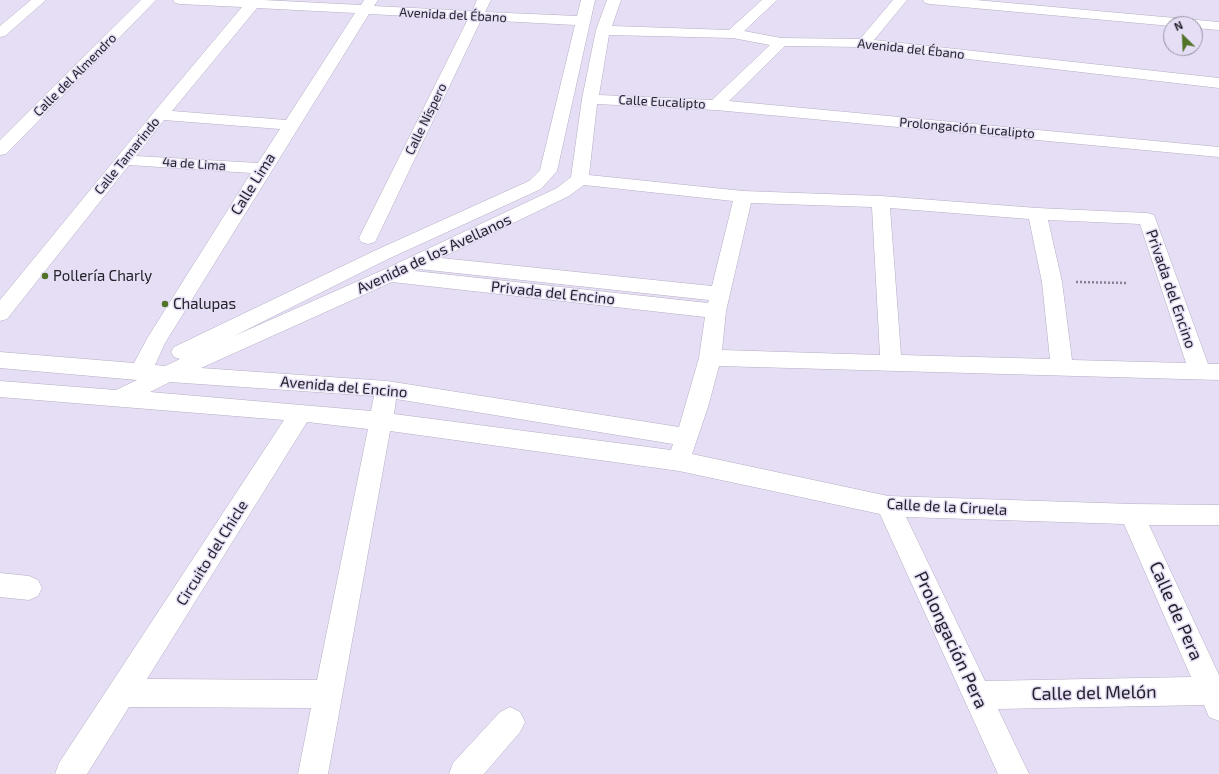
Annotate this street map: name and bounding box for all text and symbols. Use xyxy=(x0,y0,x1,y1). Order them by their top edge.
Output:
street label: Avenida del Ébano xyxy=(399,4,507,26)
north arrow xyxy=(1163,16,1203,56)
text: N xyxy=(1172,18,1185,33)
street label: Calle del Almendro xyxy=(30,30,120,120)
street label: Avenida del Ébano xyxy=(857,36,965,62)
street label: Calle Níspero xyxy=(402,80,450,158)
street label: Calle Eucalipto xyxy=(618,92,706,112)
street label: Calle Tamarindo xyxy=(91,114,163,198)
street label: Prolongación Eucalipto xyxy=(899,114,1035,142)
street label: Calle Lima xyxy=(227,150,279,218)
street label: 4a de Lima xyxy=(162,154,226,174)
street label: Avenida de los Avellanos xyxy=(354,210,514,298)
street label: Privada del Encino xyxy=(1142,227,1200,351)
place label: Pollería Charly xyxy=(53,267,152,285)
marker: Pollería Charly xyxy=(40,271,50,281)
street label: Privada del Encino xyxy=(490,278,616,308)
place label: Chalupas xyxy=(173,295,236,313)
marker: Chalupas xyxy=(160,299,170,309)
street label: Avenida del Encino xyxy=(280,372,408,402)
street label: Calle de la Ciruela xyxy=(886,495,1008,519)
street label: Circuito del Chicle xyxy=(172,497,252,609)
street label: Calle de Pera xyxy=(1145,558,1207,664)
street label: Prolongación Pera xyxy=(910,568,992,712)
street label: Calle del Melón xyxy=(1031,681,1157,705)

